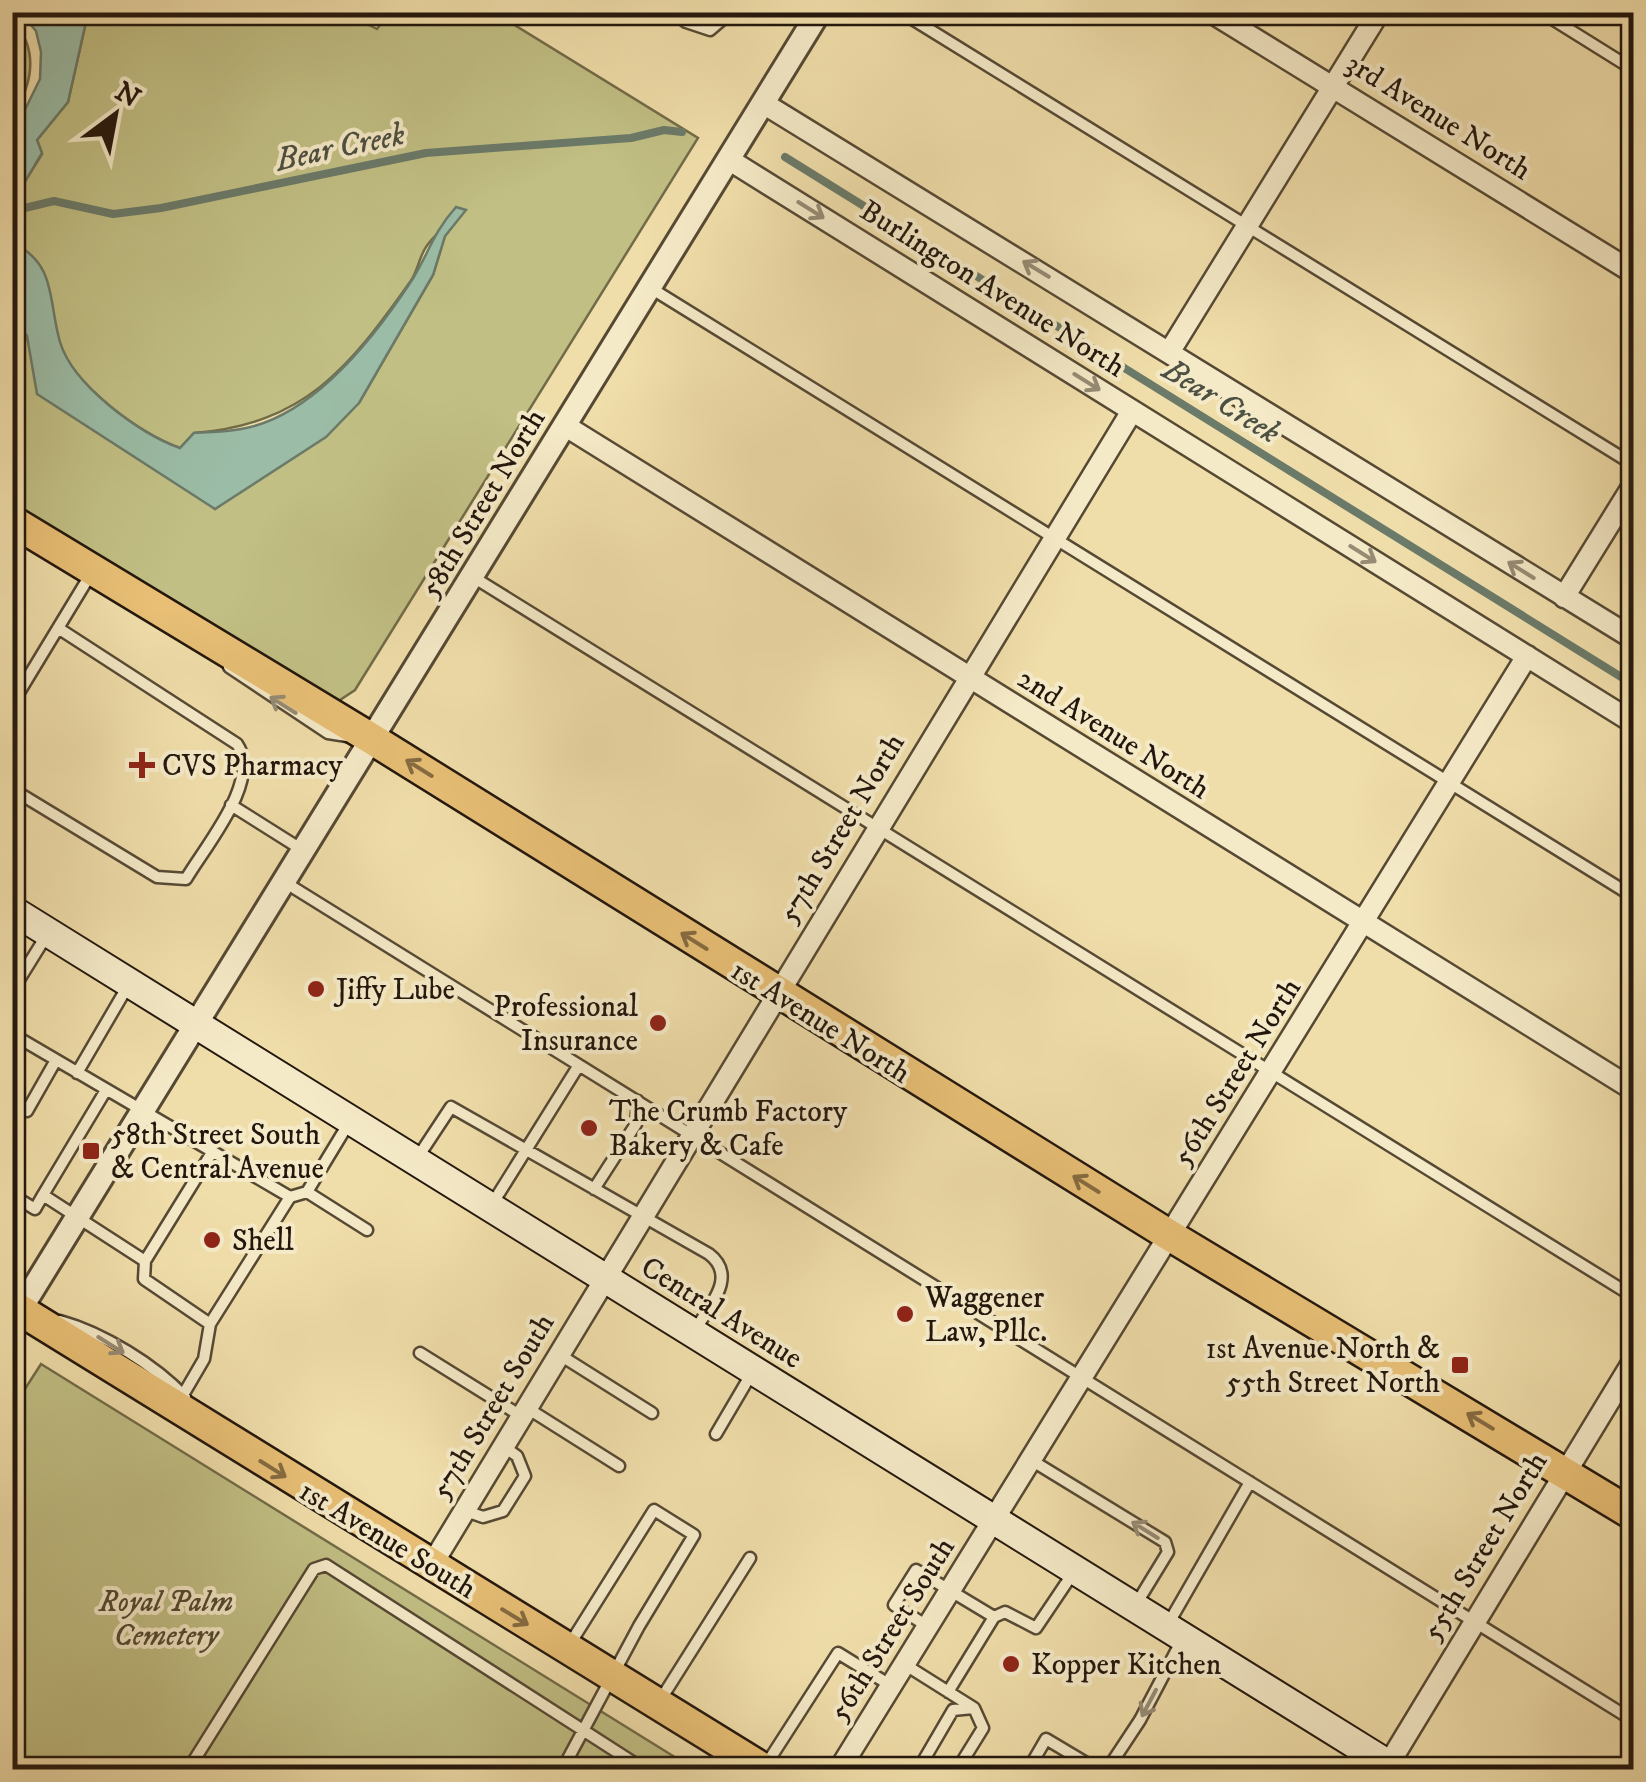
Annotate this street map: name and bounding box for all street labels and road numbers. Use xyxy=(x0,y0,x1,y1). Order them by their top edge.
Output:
street label: 3rd Avenue North xyxy=(1339,46,1538,189)
street label: Burlington Avenue North xyxy=(853,193,1132,386)
street label: 58th Street North xyxy=(412,402,554,605)
street label: 2nd Avenue North xyxy=(1010,660,1216,808)
street label: 57th Street North xyxy=(771,727,914,930)
street label: 1st Avenue North xyxy=(723,952,917,1092)
street label: 56th Street North xyxy=(1165,972,1310,1174)
street label: Central Avenue xyxy=(634,1249,809,1378)
street label: 57th Street South xyxy=(423,1307,563,1506)
street label: 55th Street North xyxy=(1414,1445,1556,1648)
street label: 1st Avenue South xyxy=(292,1473,483,1608)
street label: 56th Street South xyxy=(821,1531,964,1729)

